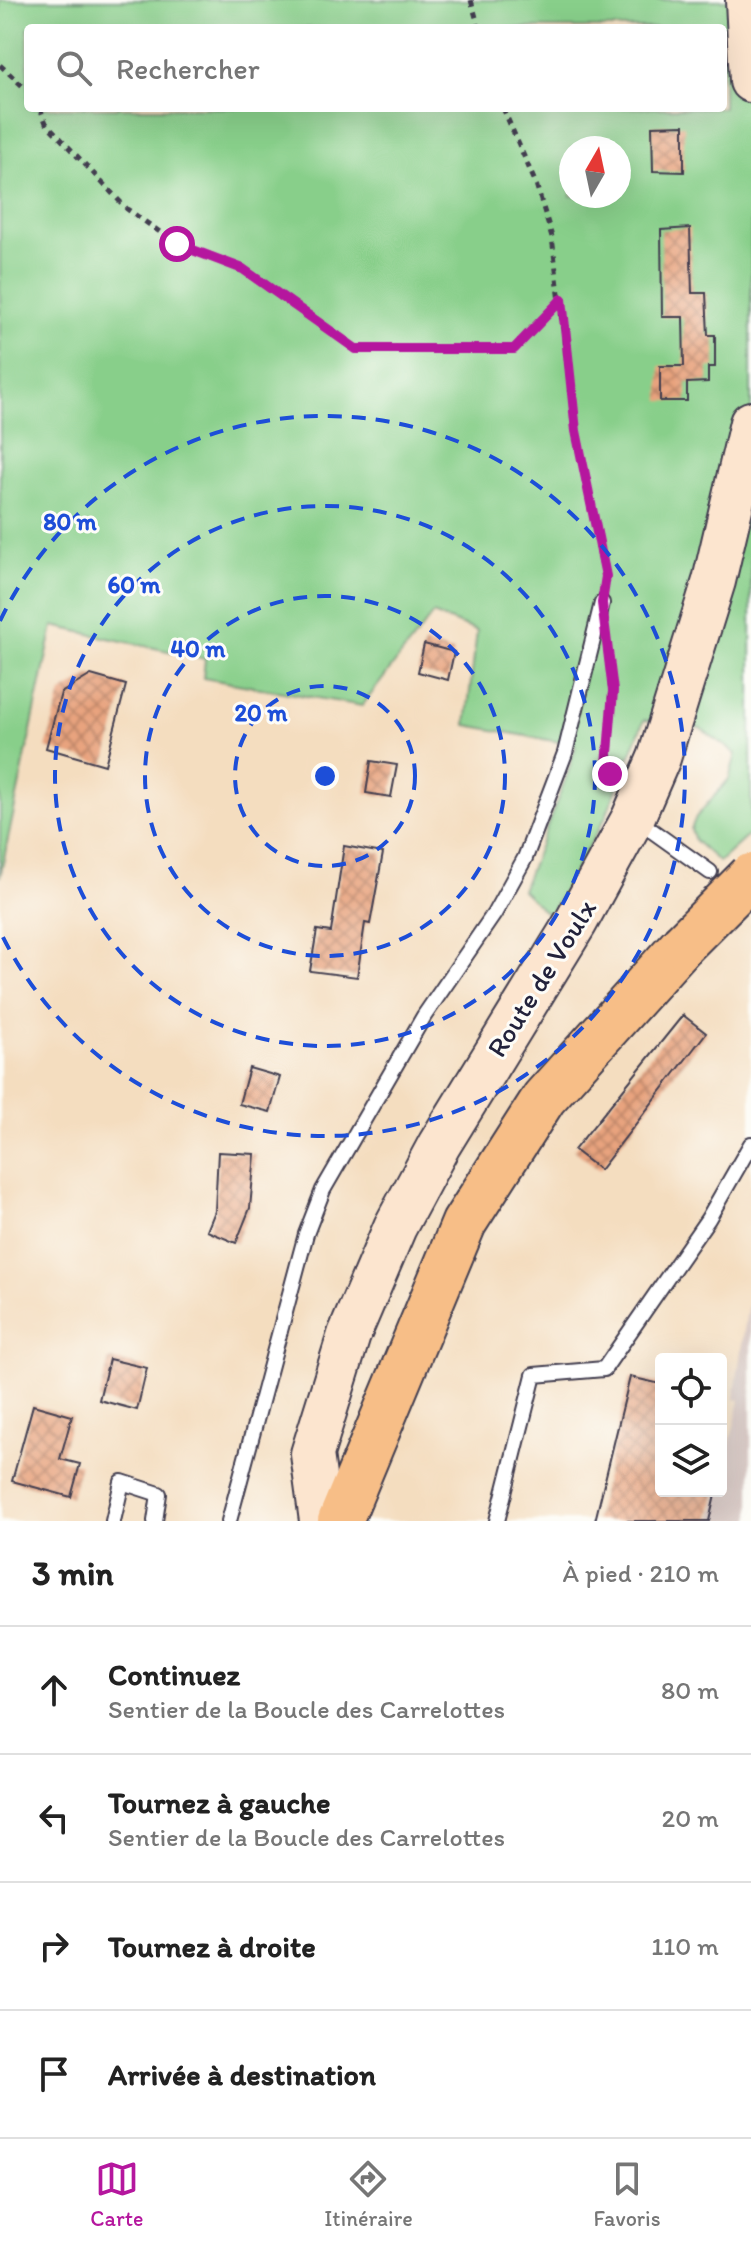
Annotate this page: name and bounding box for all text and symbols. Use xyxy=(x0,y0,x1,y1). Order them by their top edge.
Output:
search box xyxy=(24,24,727,112)
icon: search xyxy=(52,46,96,90)
text: Rechercher xyxy=(116,50,260,87)
north arrow xyxy=(559,136,631,208)
route start xyxy=(159,226,195,262)
text: 80 m xyxy=(43,507,98,536)
text: 60 m xyxy=(107,570,161,599)
text: 40 m xyxy=(171,634,226,663)
text: 20 m xyxy=(235,698,288,727)
route end xyxy=(592,756,628,792)
centre of rings xyxy=(311,762,339,790)
street label: Route de Voulx xyxy=(479,893,603,1063)
map controls xyxy=(655,1353,727,1497)
button: locate xyxy=(655,1353,727,1425)
button: layers xyxy=(655,1425,727,1497)
text: 3 min xyxy=(32,1553,114,1594)
text: À pied · 210 m xyxy=(562,1557,719,1589)
text: Continuez xyxy=(108,1656,240,1693)
icon: ahead xyxy=(32,1668,76,1712)
text: 80 m xyxy=(661,1674,719,1706)
text: Sentier de la Boucle des Carrelottes xyxy=(108,1693,505,1725)
text: Tournez à gauche xyxy=(108,1784,330,1821)
icon: left xyxy=(32,1796,76,1840)
text: 20 m xyxy=(662,1802,719,1834)
text: Sentier de la Boucle des Carrelottes xyxy=(108,1821,505,1853)
icon: right xyxy=(32,1924,76,1968)
text: Tournez à droite xyxy=(108,1928,316,1965)
text: 110 m xyxy=(651,1930,719,1962)
icon: arrive xyxy=(32,2052,76,2096)
text: Arrivée à destination xyxy=(108,2056,376,2093)
tab: Carte xyxy=(90,2157,143,2232)
tab: Itinéraire xyxy=(324,2157,413,2232)
tab: Favoris xyxy=(594,2157,661,2232)

